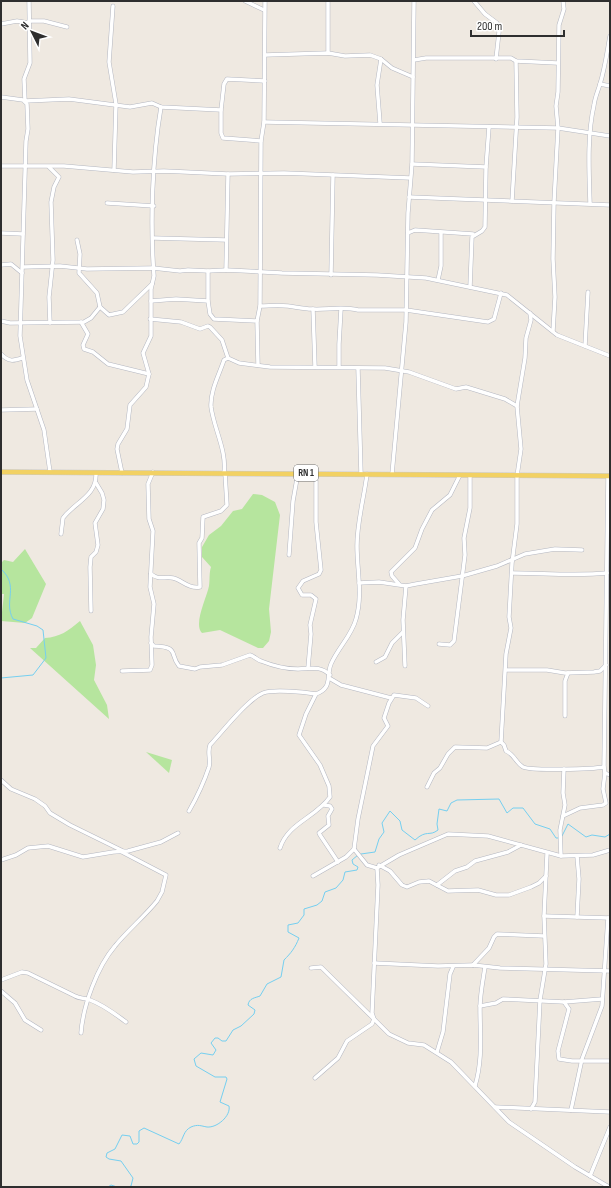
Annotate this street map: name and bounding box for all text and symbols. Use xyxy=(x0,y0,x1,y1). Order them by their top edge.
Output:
north arrow xyxy=(12,12,52,52)
scale bar xyxy=(471,12,564,38)
text: N xyxy=(18,19,32,32)
text: 200 m xyxy=(477,19,503,34)
road number: RN 1 xyxy=(294,465,318,481)

